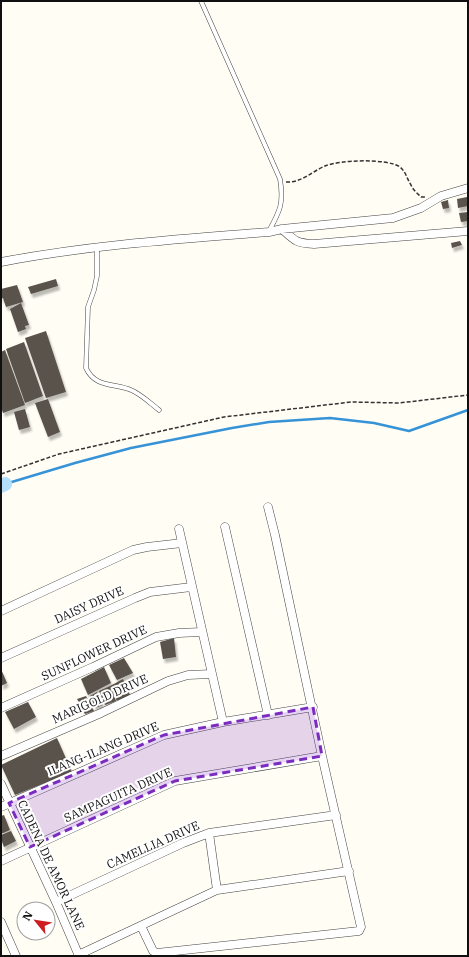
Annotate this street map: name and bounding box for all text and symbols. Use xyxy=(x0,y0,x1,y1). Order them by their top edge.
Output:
street label: DAISY DRIVE xyxy=(52,583,126,626)
street label: SUNFLOWER DRIVE xyxy=(39,622,149,684)
street label: MARIGOLD DRIVE xyxy=(50,671,150,726)
street label: ILANG-ILANG DRIVE xyxy=(45,718,161,779)
street label: SAMPAGUITA DRIVE xyxy=(61,764,174,825)
street label: CADENA DE AMOR LANE xyxy=(15,798,87,932)
street label: CAMELLIA DRIVE xyxy=(104,817,201,872)
north arrow xyxy=(16,901,56,941)

